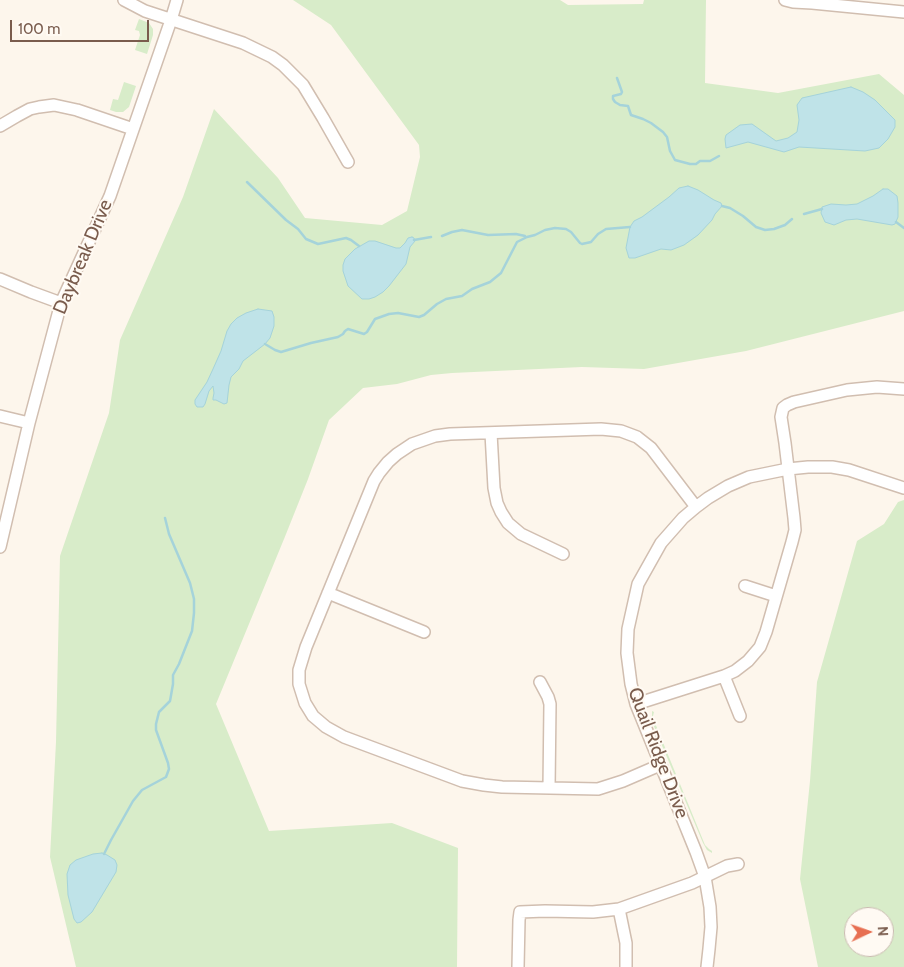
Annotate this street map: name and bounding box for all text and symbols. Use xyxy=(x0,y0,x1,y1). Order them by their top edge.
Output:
scale bar xyxy=(12,10,151,42)
text: 100 m xyxy=(18,20,60,38)
street label: Daybreak Drive xyxy=(49,196,117,318)
street label: Quail Ridge Drive xyxy=(623,684,693,822)
north arrow xyxy=(844,907,894,957)
text: N xyxy=(874,926,892,937)

